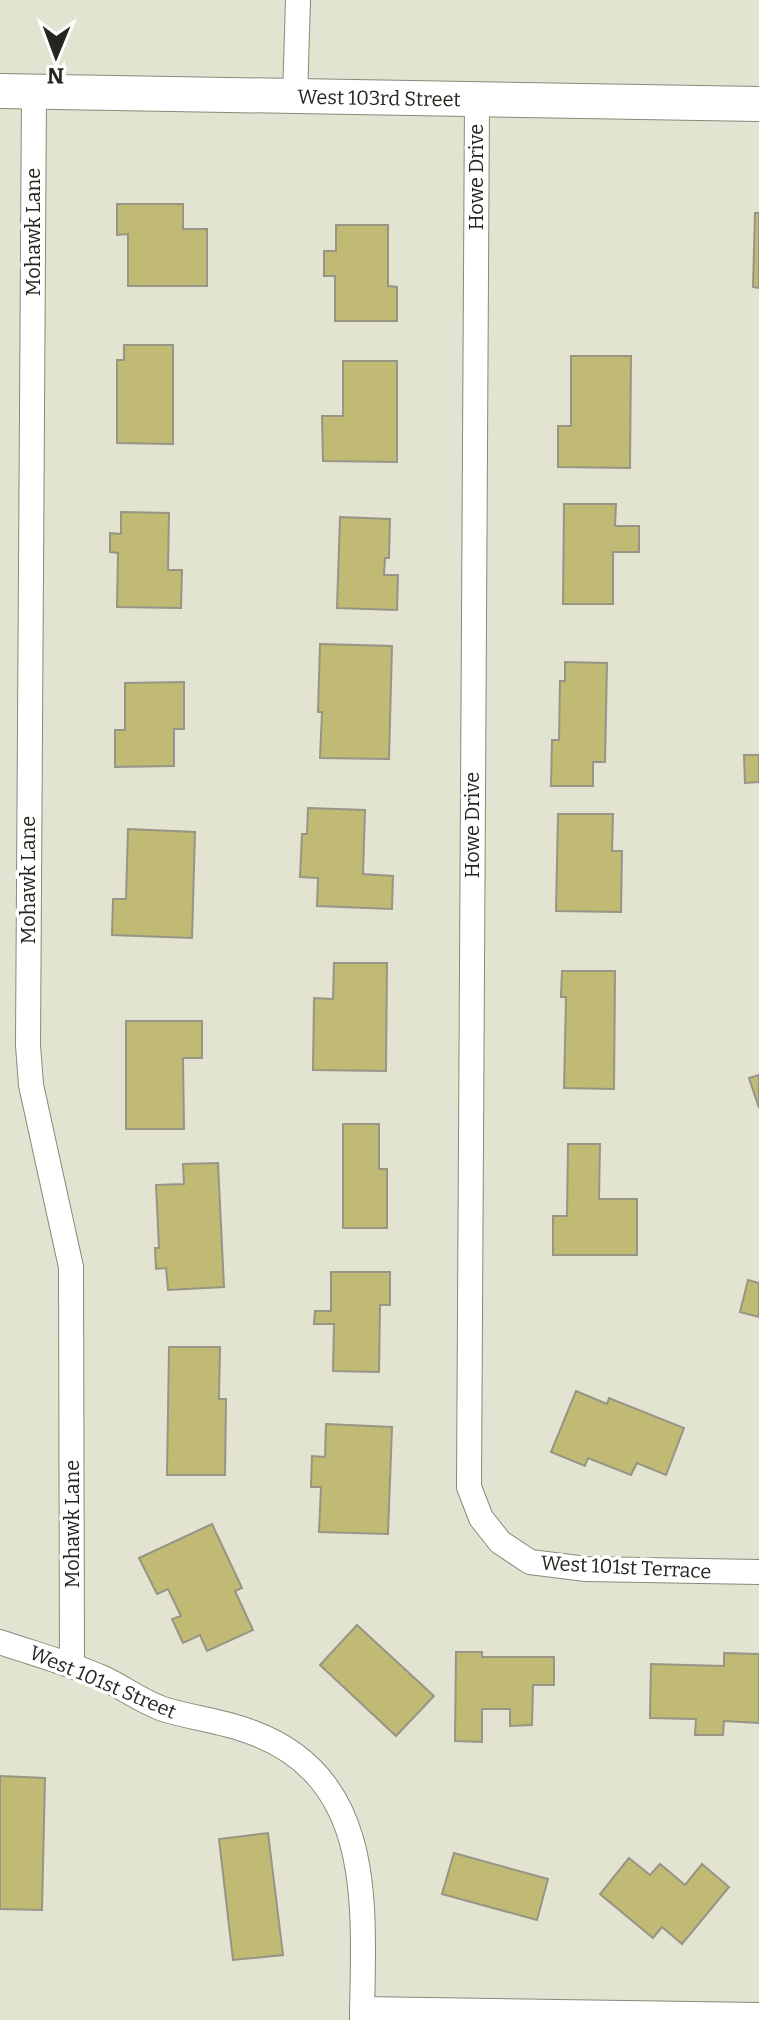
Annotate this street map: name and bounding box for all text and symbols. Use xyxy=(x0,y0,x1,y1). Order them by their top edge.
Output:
north arrow xyxy=(16,16,96,96)
text: N xyxy=(47,62,64,89)
street label: West 103rd Street xyxy=(297,85,461,111)
street label: Howe Drive xyxy=(464,124,488,230)
street label: Mohawk Lane xyxy=(21,168,45,296)
street label: Howe Drive xyxy=(460,772,484,878)
street label: Mohawk Lane xyxy=(16,816,40,944)
street label: Mohawk Lane xyxy=(60,1460,84,1588)
street label: West 101st Terrace xyxy=(540,1551,712,1583)
street label: West 101st Street xyxy=(26,1640,180,1724)

